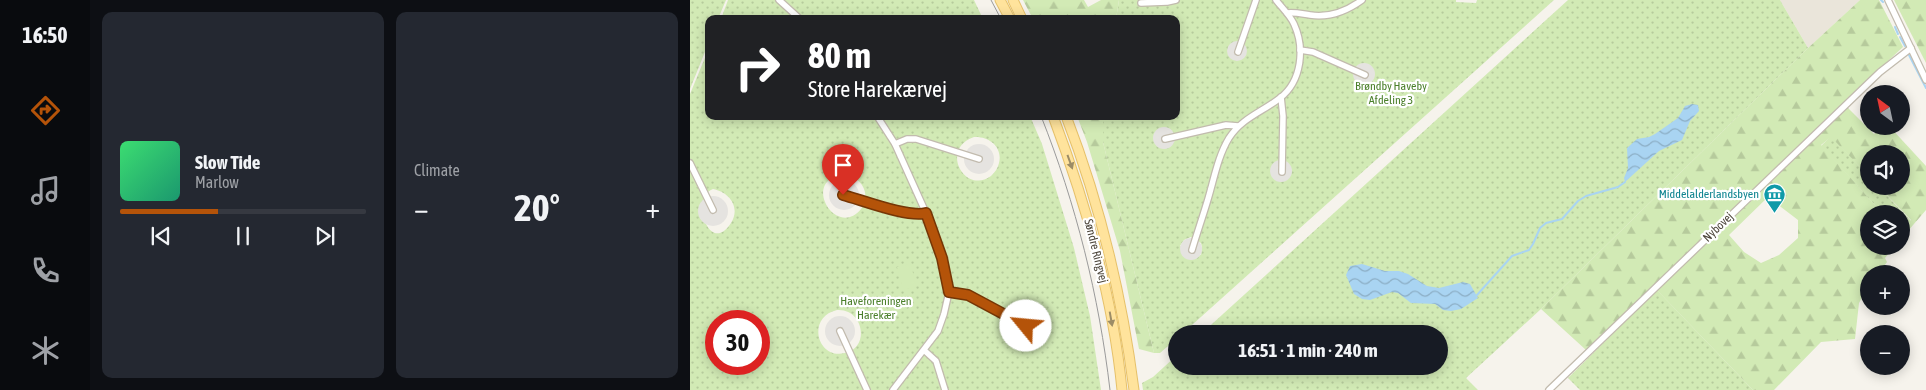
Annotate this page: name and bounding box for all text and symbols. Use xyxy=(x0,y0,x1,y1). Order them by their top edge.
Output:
text: 16:50 xyxy=(22,22,68,48)
icon: right xyxy=(725,35,790,100)
text: 80 m xyxy=(808,35,871,75)
text: Store Harekærvej xyxy=(808,76,947,102)
park label: Brøndby Haveby Afdeling 3 xyxy=(1355,79,1427,107)
north arrow xyxy=(1860,85,1910,135)
map controls xyxy=(1860,85,1910,375)
icon: directions xyxy=(28,93,63,128)
pin xyxy=(822,144,864,195)
button: sound xyxy=(1860,145,1910,195)
text: Slow Tide xyxy=(195,151,260,173)
icon: arrive xyxy=(829,151,857,179)
one-way arrow xyxy=(1066,155,1074,170)
text: Climate xyxy=(414,161,460,179)
icon: music xyxy=(28,173,63,208)
text: Marlow xyxy=(195,173,239,191)
museum icon: Middelalderlandsbyen xyxy=(1763,182,1787,213)
text: 20° xyxy=(514,186,560,229)
place label: Middelalderlandsbyen xyxy=(1659,187,1759,201)
text: − xyxy=(414,192,429,224)
text: + xyxy=(645,192,660,224)
button: layers xyxy=(1860,205,1910,255)
street label: Nybovej xyxy=(1700,209,1736,245)
street label: Søndre Ringvej xyxy=(1081,217,1111,285)
icon: previous xyxy=(147,222,175,250)
icon: pause xyxy=(229,222,257,250)
icon: next xyxy=(311,222,339,250)
icon: phone xyxy=(28,253,63,288)
button: + xyxy=(1860,265,1910,315)
park label: Haveforeningen Harekær xyxy=(840,294,912,322)
position arrow xyxy=(999,299,1051,351)
speed limit sign: 30 xyxy=(705,310,770,375)
one-way arrow xyxy=(1108,311,1116,327)
button: − xyxy=(1860,325,1910,375)
icon: climate xyxy=(28,333,63,368)
text: 16:51 · 1 min · 240 m xyxy=(1238,339,1378,361)

